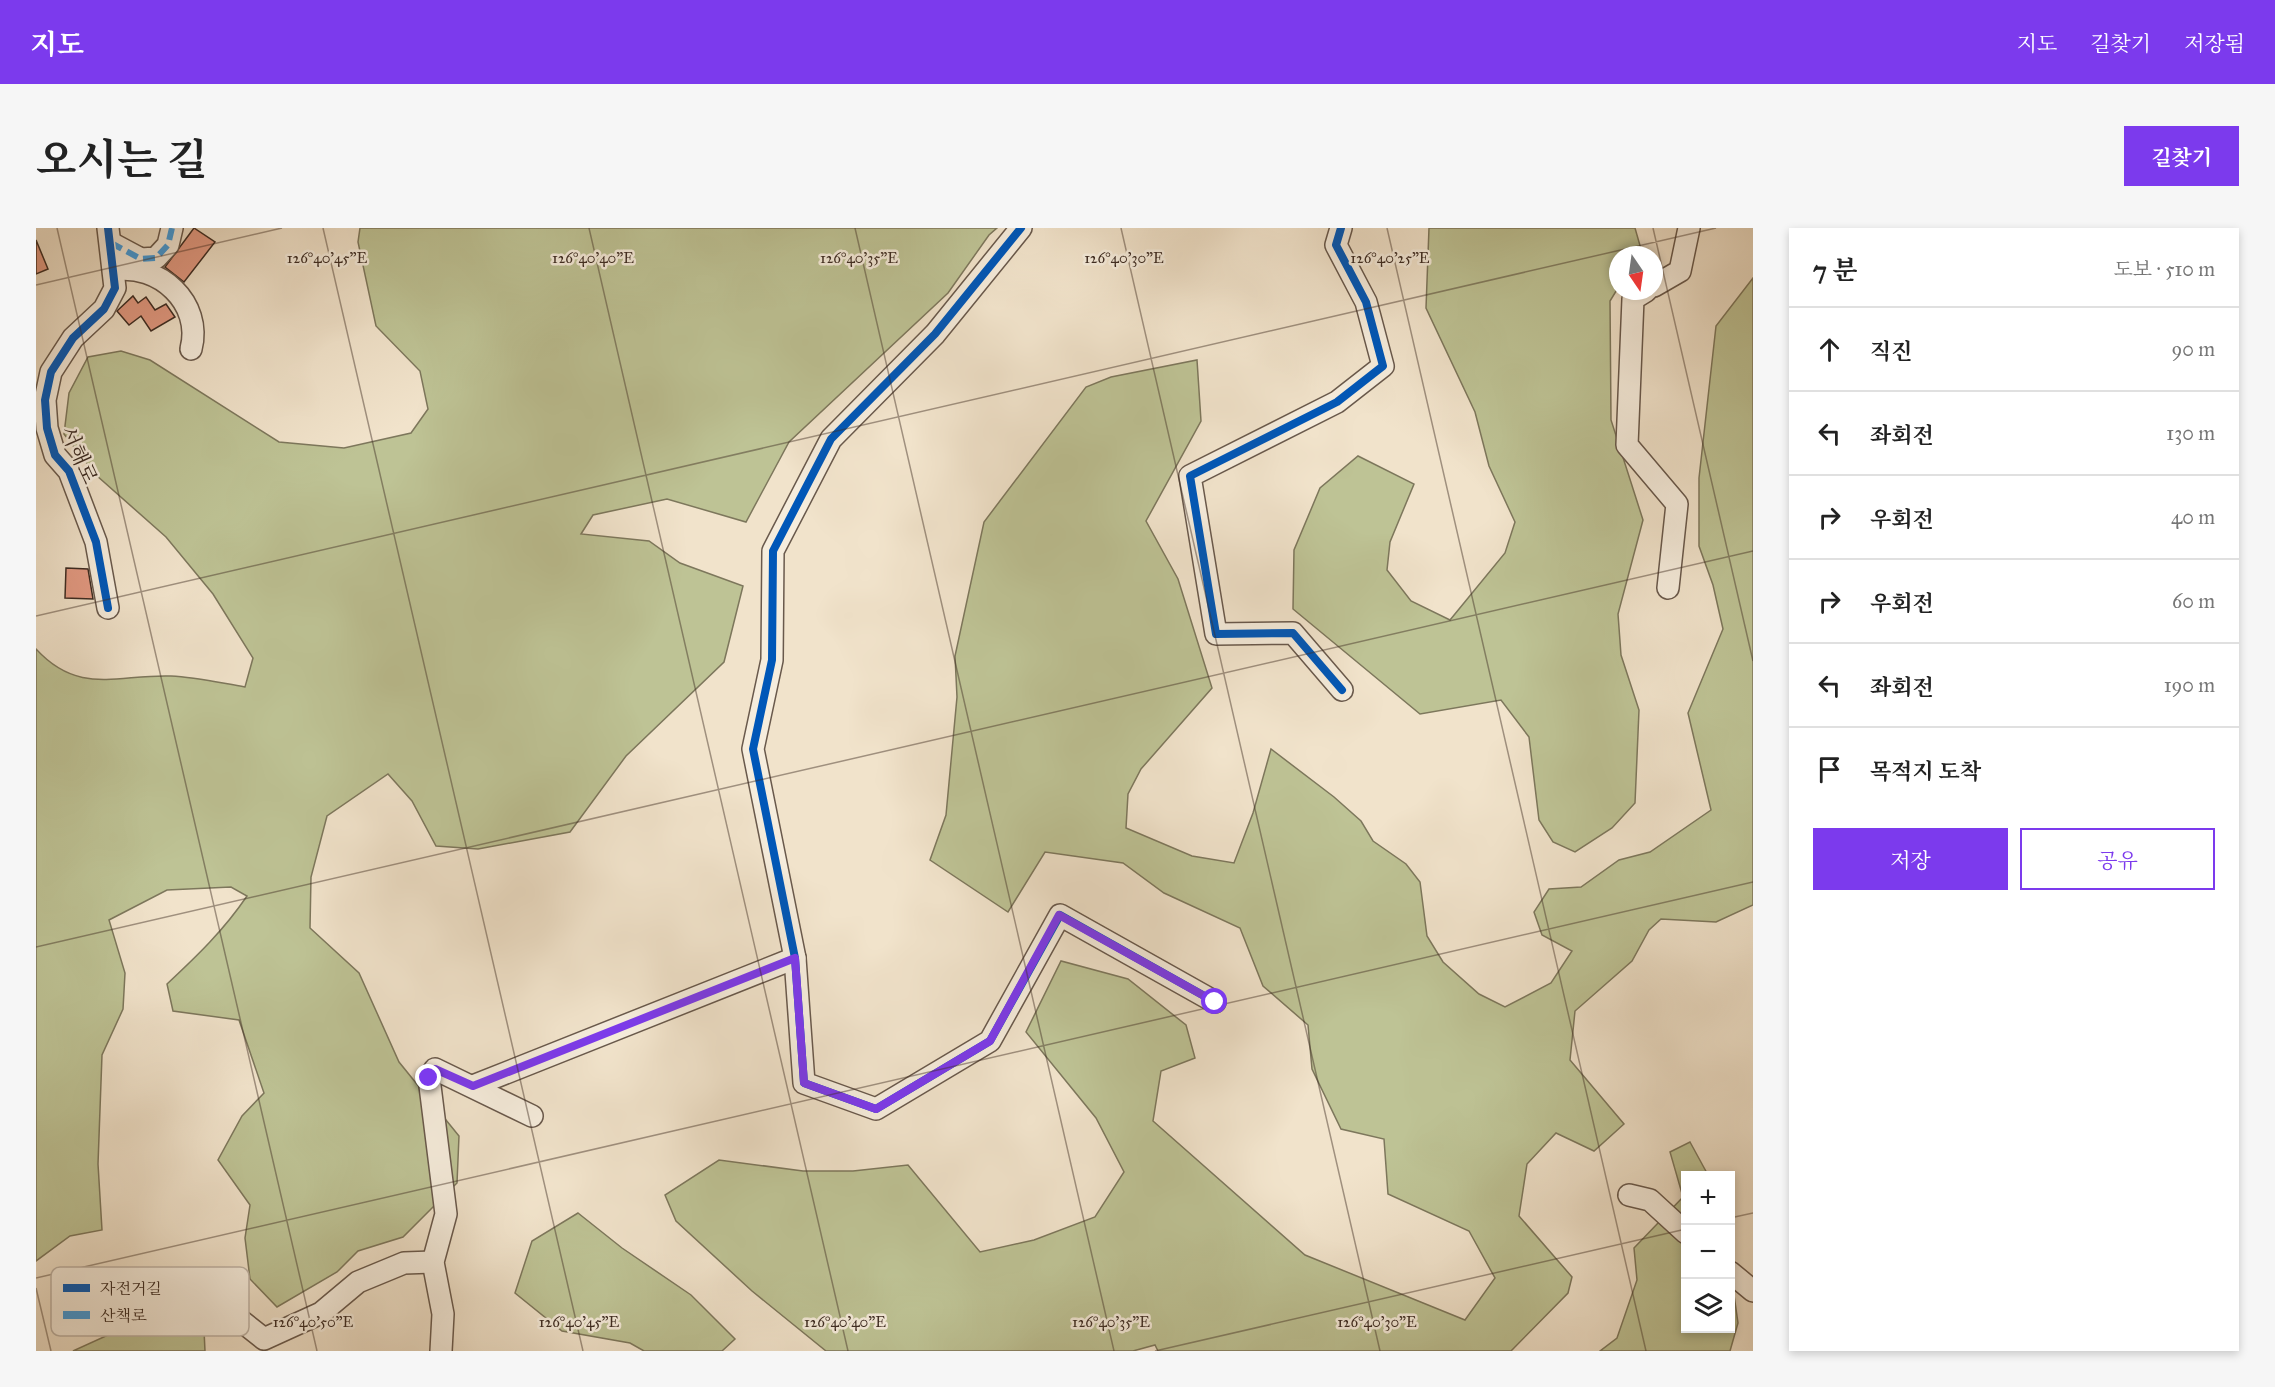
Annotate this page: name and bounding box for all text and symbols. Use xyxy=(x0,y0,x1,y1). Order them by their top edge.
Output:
text: 지도 xyxy=(30,27,84,62)
text: 지도 xyxy=(2017,31,2057,57)
text: 길찾기 xyxy=(2090,31,2151,57)
text: 저장됨 xyxy=(2184,31,2245,57)
button: 길찾기 xyxy=(2124,126,2239,186)
text: 오시는 길 xyxy=(36,134,207,186)
north arrow xyxy=(1609,246,1663,300)
text: 126°40'45"E xyxy=(287,249,367,267)
text: 126°40'40"E xyxy=(552,249,634,267)
text: 126°40'35"E xyxy=(820,249,898,267)
text: 126°40'30"E xyxy=(1084,249,1164,267)
text: 126°40'25"E xyxy=(1350,249,1430,267)
text: 7 분 xyxy=(1813,254,1858,286)
text: 도보 · 510 m xyxy=(2114,257,2215,281)
icon: ahead xyxy=(1813,333,1846,366)
text: 90 m xyxy=(2172,337,2215,361)
text: 직진 xyxy=(1870,338,1913,365)
icon: left xyxy=(1813,417,1846,450)
text: 130 m xyxy=(2166,421,2215,445)
street label: 서해로 xyxy=(55,422,103,488)
text: 좌회전 xyxy=(1870,422,1934,449)
icon: right xyxy=(1813,501,1846,534)
text: 40 m xyxy=(2171,505,2215,529)
text: 우회전 xyxy=(1870,506,1934,533)
icon: right xyxy=(1813,585,1846,618)
text: 60 m xyxy=(2172,589,2215,613)
text: 우회전 xyxy=(1870,590,1934,617)
icon: left xyxy=(1813,669,1846,702)
text: 190 m xyxy=(2164,673,2215,697)
text: 좌회전 xyxy=(1870,674,1934,701)
icon: arrive xyxy=(1813,753,1846,786)
text: 목적지 도착 xyxy=(1870,758,1981,785)
button: 저장 xyxy=(1813,828,2008,890)
button: 공유 xyxy=(2020,828,2215,890)
route start xyxy=(1201,988,1227,1014)
route end xyxy=(415,1064,441,1090)
map controls xyxy=(1681,1171,1735,1333)
button: + xyxy=(1681,1171,1735,1225)
button: − xyxy=(1681,1225,1735,1279)
legend xyxy=(51,1267,249,1336)
text: 자전거길 xyxy=(100,1279,162,1298)
button: layers xyxy=(1681,1279,1735,1333)
text: 산책로 xyxy=(100,1306,147,1325)
text: 126°40'50"E xyxy=(273,1313,354,1331)
text: 126°40'45"E xyxy=(539,1313,619,1331)
text: 126°40'40"E xyxy=(804,1313,886,1331)
text: 126°40'35"E xyxy=(1072,1313,1150,1331)
text: 126°40'30"E xyxy=(1337,1313,1417,1331)

